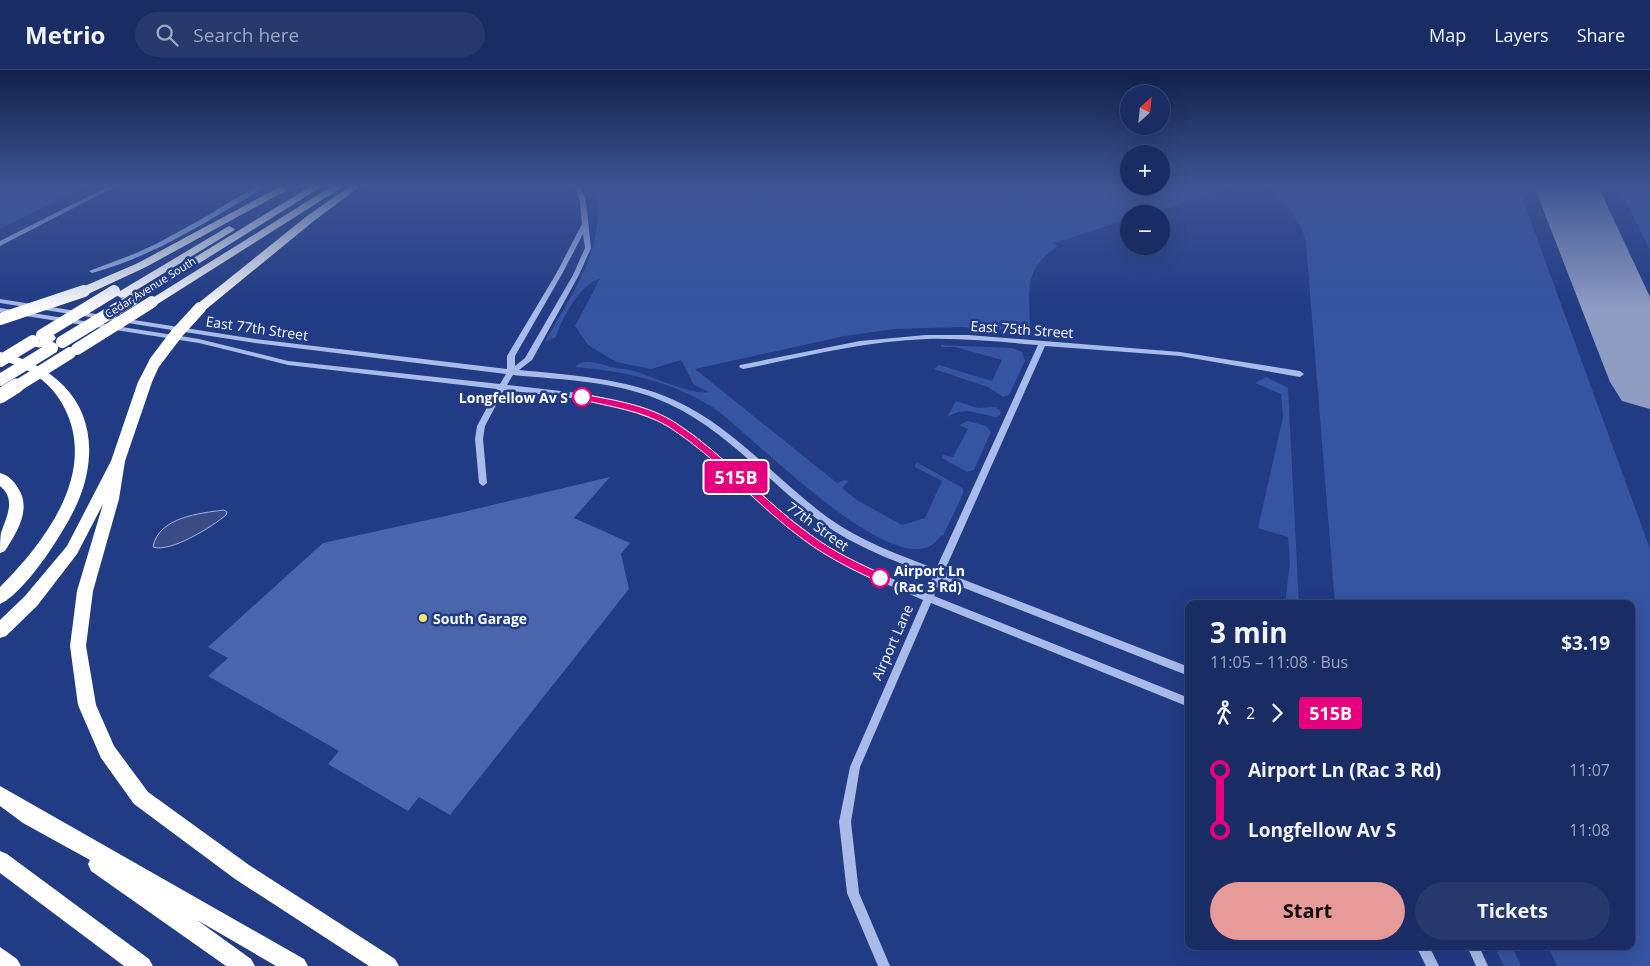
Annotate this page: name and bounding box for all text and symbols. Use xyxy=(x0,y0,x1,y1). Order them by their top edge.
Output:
search box xyxy=(135,12,485,57)
text: Metrio xyxy=(25,18,105,51)
icon: search xyxy=(153,21,181,49)
text: Search here xyxy=(193,22,299,48)
text: Map xyxy=(1429,23,1466,47)
text: Layers xyxy=(1494,23,1549,47)
text: Share xyxy=(1577,23,1625,47)
north arrow xyxy=(1120,85,1170,135)
map controls xyxy=(1120,85,1170,255)
button: + xyxy=(1120,145,1170,195)
button: − xyxy=(1120,205,1170,255)
street label: Cedar Avenue South xyxy=(102,253,198,321)
street label: East 77th Street xyxy=(205,311,309,345)
street label: East 75th Street xyxy=(970,316,1074,342)
marker: Longfellow Av S xyxy=(572,387,592,407)
place label: Longfellow Av S xyxy=(459,388,568,407)
line badge: 515B xyxy=(701,461,771,493)
text: 515B xyxy=(715,465,757,489)
street label: 77th Street xyxy=(783,497,853,555)
place label: Airport Ln (Rac 3 Rd) xyxy=(894,561,965,596)
marker: Airport Ln (Rac 3 Rd) xyxy=(870,568,890,588)
street label: Airport Lane xyxy=(867,601,917,683)
place label: South Garage xyxy=(433,609,527,628)
marker: South Garage xyxy=(417,612,429,624)
text: 3 min xyxy=(1210,613,1288,651)
text: $3.19 xyxy=(1561,630,1610,656)
text: 11:05 – 11:08 · Bus xyxy=(1210,651,1348,673)
icon: walk xyxy=(1210,699,1238,727)
icon: forward xyxy=(1263,699,1291,727)
text: 515B xyxy=(1309,701,1352,725)
text: 2 xyxy=(1246,702,1255,724)
text: Airport Ln (Rac 3 Rd) xyxy=(1248,757,1441,783)
text: 11:07 xyxy=(1569,759,1610,781)
text: Longfellow Av S xyxy=(1248,817,1396,843)
text: 11:08 xyxy=(1569,819,1610,841)
button: Start xyxy=(1210,882,1405,940)
button: Tickets xyxy=(1415,882,1610,940)

